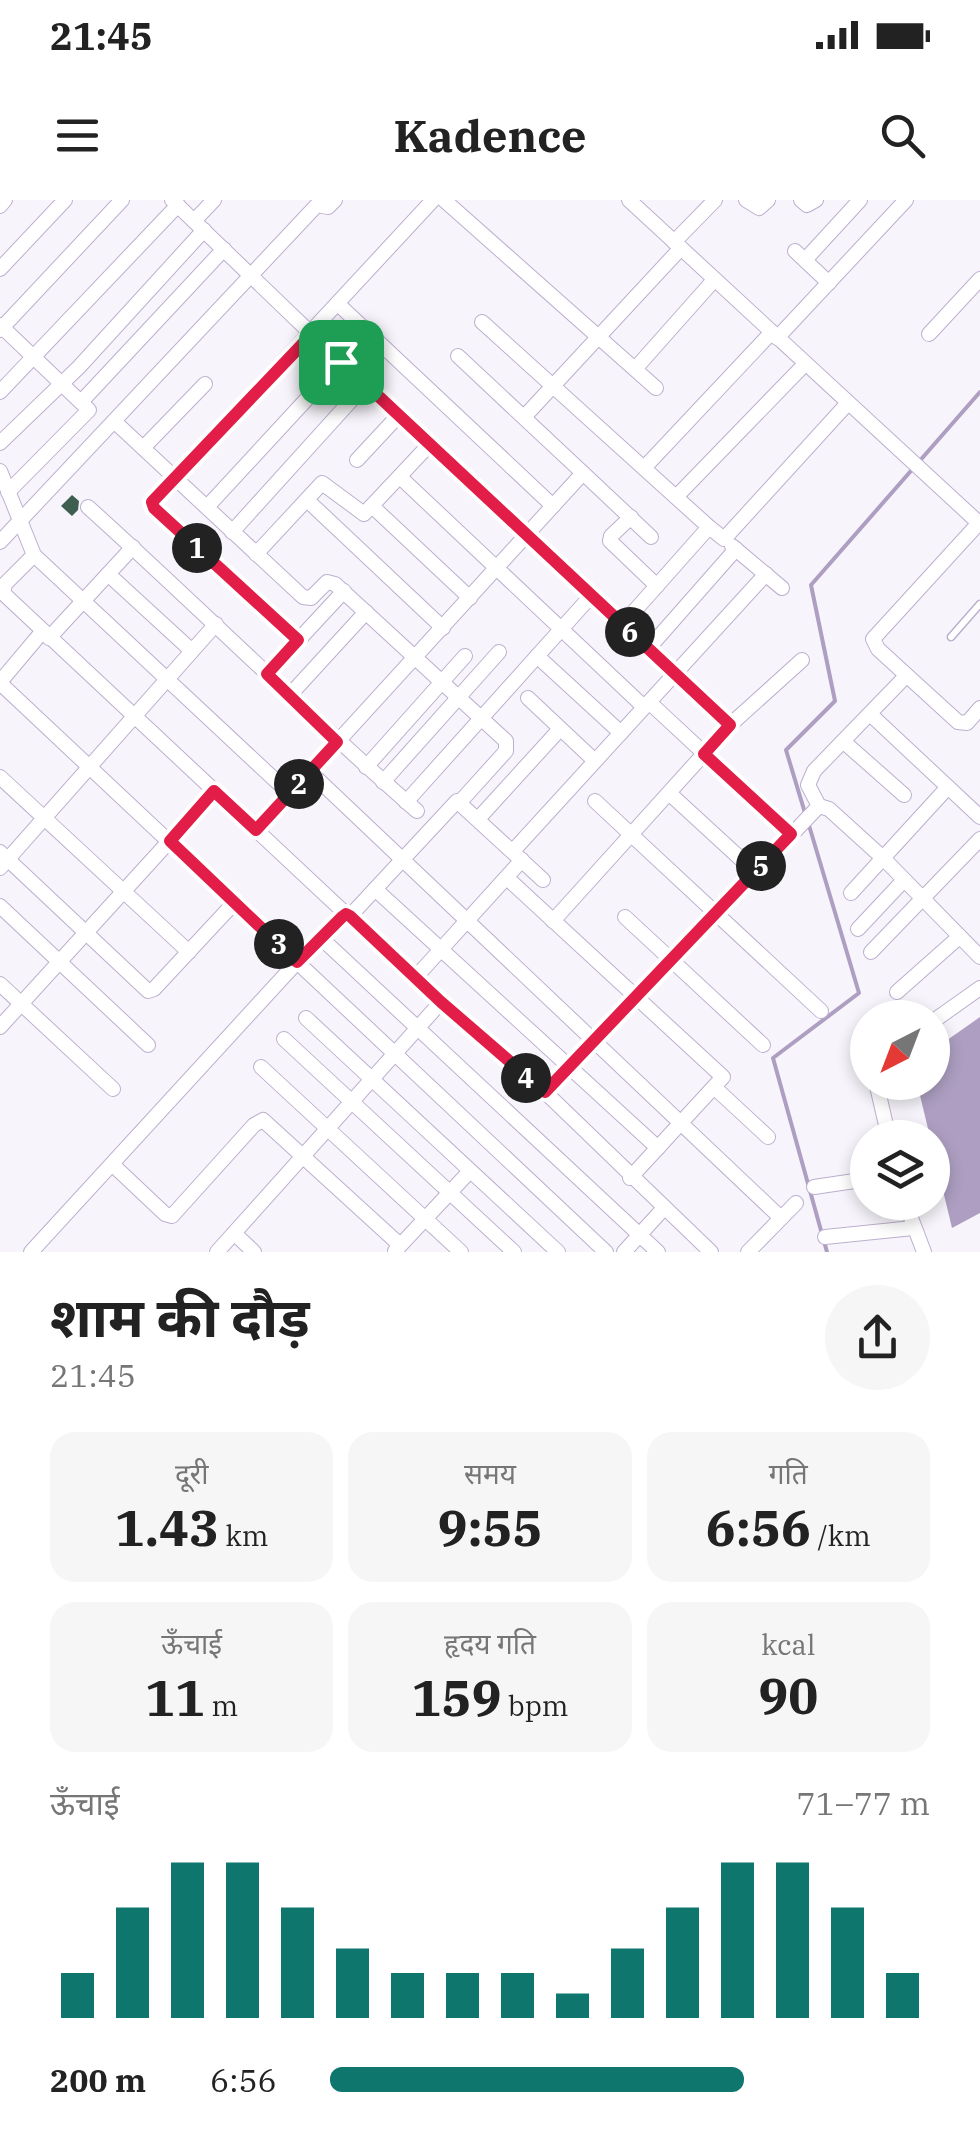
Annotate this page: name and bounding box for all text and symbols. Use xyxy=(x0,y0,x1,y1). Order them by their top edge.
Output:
text: 21:45 xyxy=(50,11,153,60)
text: Kadence xyxy=(393,106,587,164)
icon: menu xyxy=(50,108,105,163)
icon: search xyxy=(875,108,930,163)
pin xyxy=(299,320,384,405)
icon: arrive xyxy=(314,335,369,390)
pin: 1 xyxy=(172,523,222,573)
text: 1 xyxy=(189,529,205,566)
pin: 6 xyxy=(605,607,655,657)
text: 6 xyxy=(622,613,638,650)
pin: 2 xyxy=(274,759,324,809)
text: 2 xyxy=(291,765,307,802)
pin: 5 xyxy=(736,841,786,891)
text: 5 xyxy=(753,847,769,884)
pin: 3 xyxy=(254,919,304,969)
text: 3 xyxy=(271,925,287,962)
north arrow xyxy=(850,1000,950,1100)
map controls xyxy=(850,1000,950,1220)
pin: 4 xyxy=(501,1053,551,1103)
text: 4 xyxy=(518,1059,534,1096)
button: layers xyxy=(850,1120,950,1220)
text: शाम की दौड़ xyxy=(50,1281,310,1352)
button: share xyxy=(825,1285,930,1390)
text: 21:45 xyxy=(50,1354,136,1396)
text: दूरी xyxy=(175,1455,208,1492)
text: समय xyxy=(464,1455,516,1492)
text: गति xyxy=(769,1455,808,1492)
text: 1.43 xyxy=(115,1495,219,1560)
text: 9:55 xyxy=(437,1495,543,1560)
text: 6:56 xyxy=(706,1495,811,1560)
text: km xyxy=(219,1517,268,1554)
text: /km xyxy=(811,1517,871,1554)
text: ऊँचाई xyxy=(161,1625,222,1662)
text: हृदय गति xyxy=(444,1625,536,1662)
text: kcal xyxy=(761,1626,815,1663)
text: 90 xyxy=(758,1663,818,1728)
text: 11 xyxy=(145,1665,205,1730)
text: 159 xyxy=(411,1665,501,1730)
text: m xyxy=(205,1687,238,1724)
text: bpm xyxy=(501,1687,569,1724)
text: ऊँचाई xyxy=(50,1782,119,1824)
text: 71–77 m xyxy=(796,1782,930,1824)
text: 200 m xyxy=(50,2059,146,2101)
text: 6:56 xyxy=(210,2059,277,2101)

